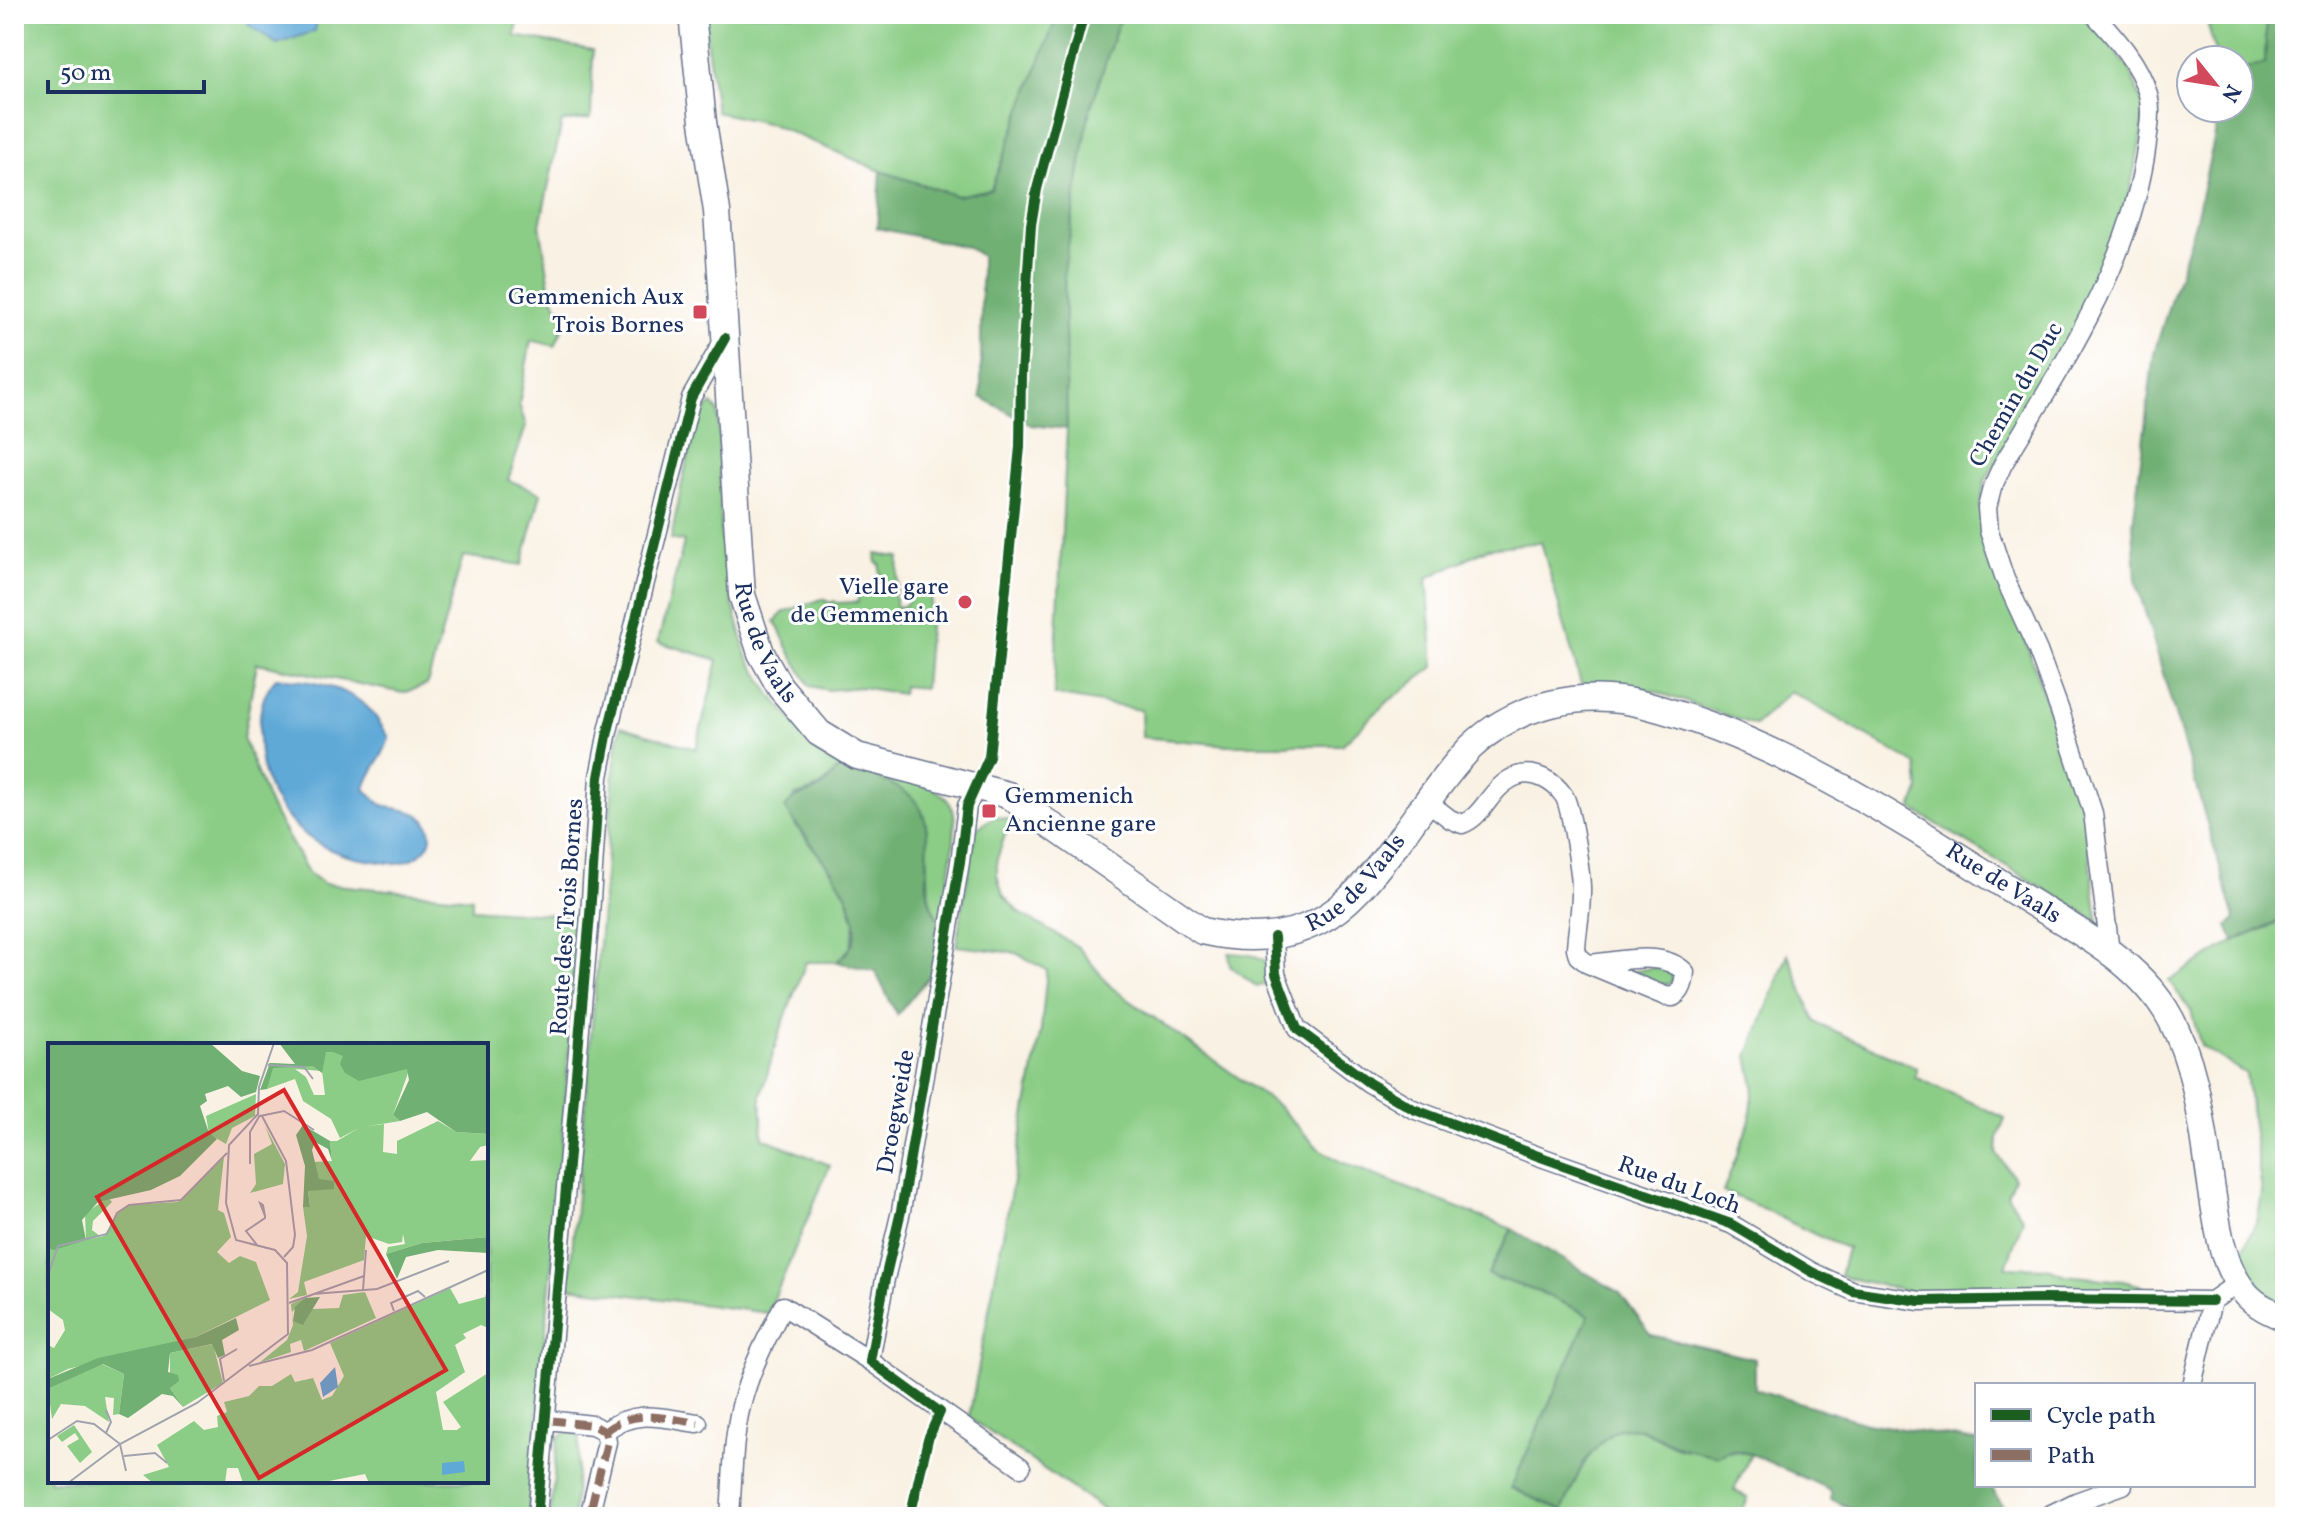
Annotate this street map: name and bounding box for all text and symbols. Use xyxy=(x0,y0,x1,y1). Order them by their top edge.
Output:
scale bar xyxy=(48,44,204,94)
north arrow xyxy=(2175,44,2255,124)
text: 50 m xyxy=(60,57,112,91)
text: N xyxy=(2213,78,2248,107)
place label: Gemmenich Aux Trois Bornes xyxy=(508,281,684,343)
marker: Gemmenich Aux Trois Bornes xyxy=(691,303,709,321)
street label: Chemin du Duc xyxy=(1962,316,2072,474)
place label: Vielle gare de Gemmenich xyxy=(791,571,949,633)
street label: Rue de Vaals xyxy=(724,581,805,712)
marker: Vielle gare de Gemmenich xyxy=(956,593,974,611)
place label: Gemmenich Ancienne gare xyxy=(1005,780,1156,842)
street label: Route des Trois Bornes xyxy=(543,797,593,1037)
marker: Gemmenich Ancienne gare xyxy=(980,802,998,820)
street label: Rue de Vaals xyxy=(1300,827,1415,942)
street label: Rue de Vaals xyxy=(1938,835,2067,933)
inset map xyxy=(48,1043,488,1483)
street label: Droegweide xyxy=(869,1047,925,1177)
street label: Rue du Loch xyxy=(1613,1148,1745,1224)
legend xyxy=(1975,1383,2255,1487)
text: Cycle path xyxy=(2047,1400,2156,1434)
text: Path xyxy=(2047,1440,2095,1474)

